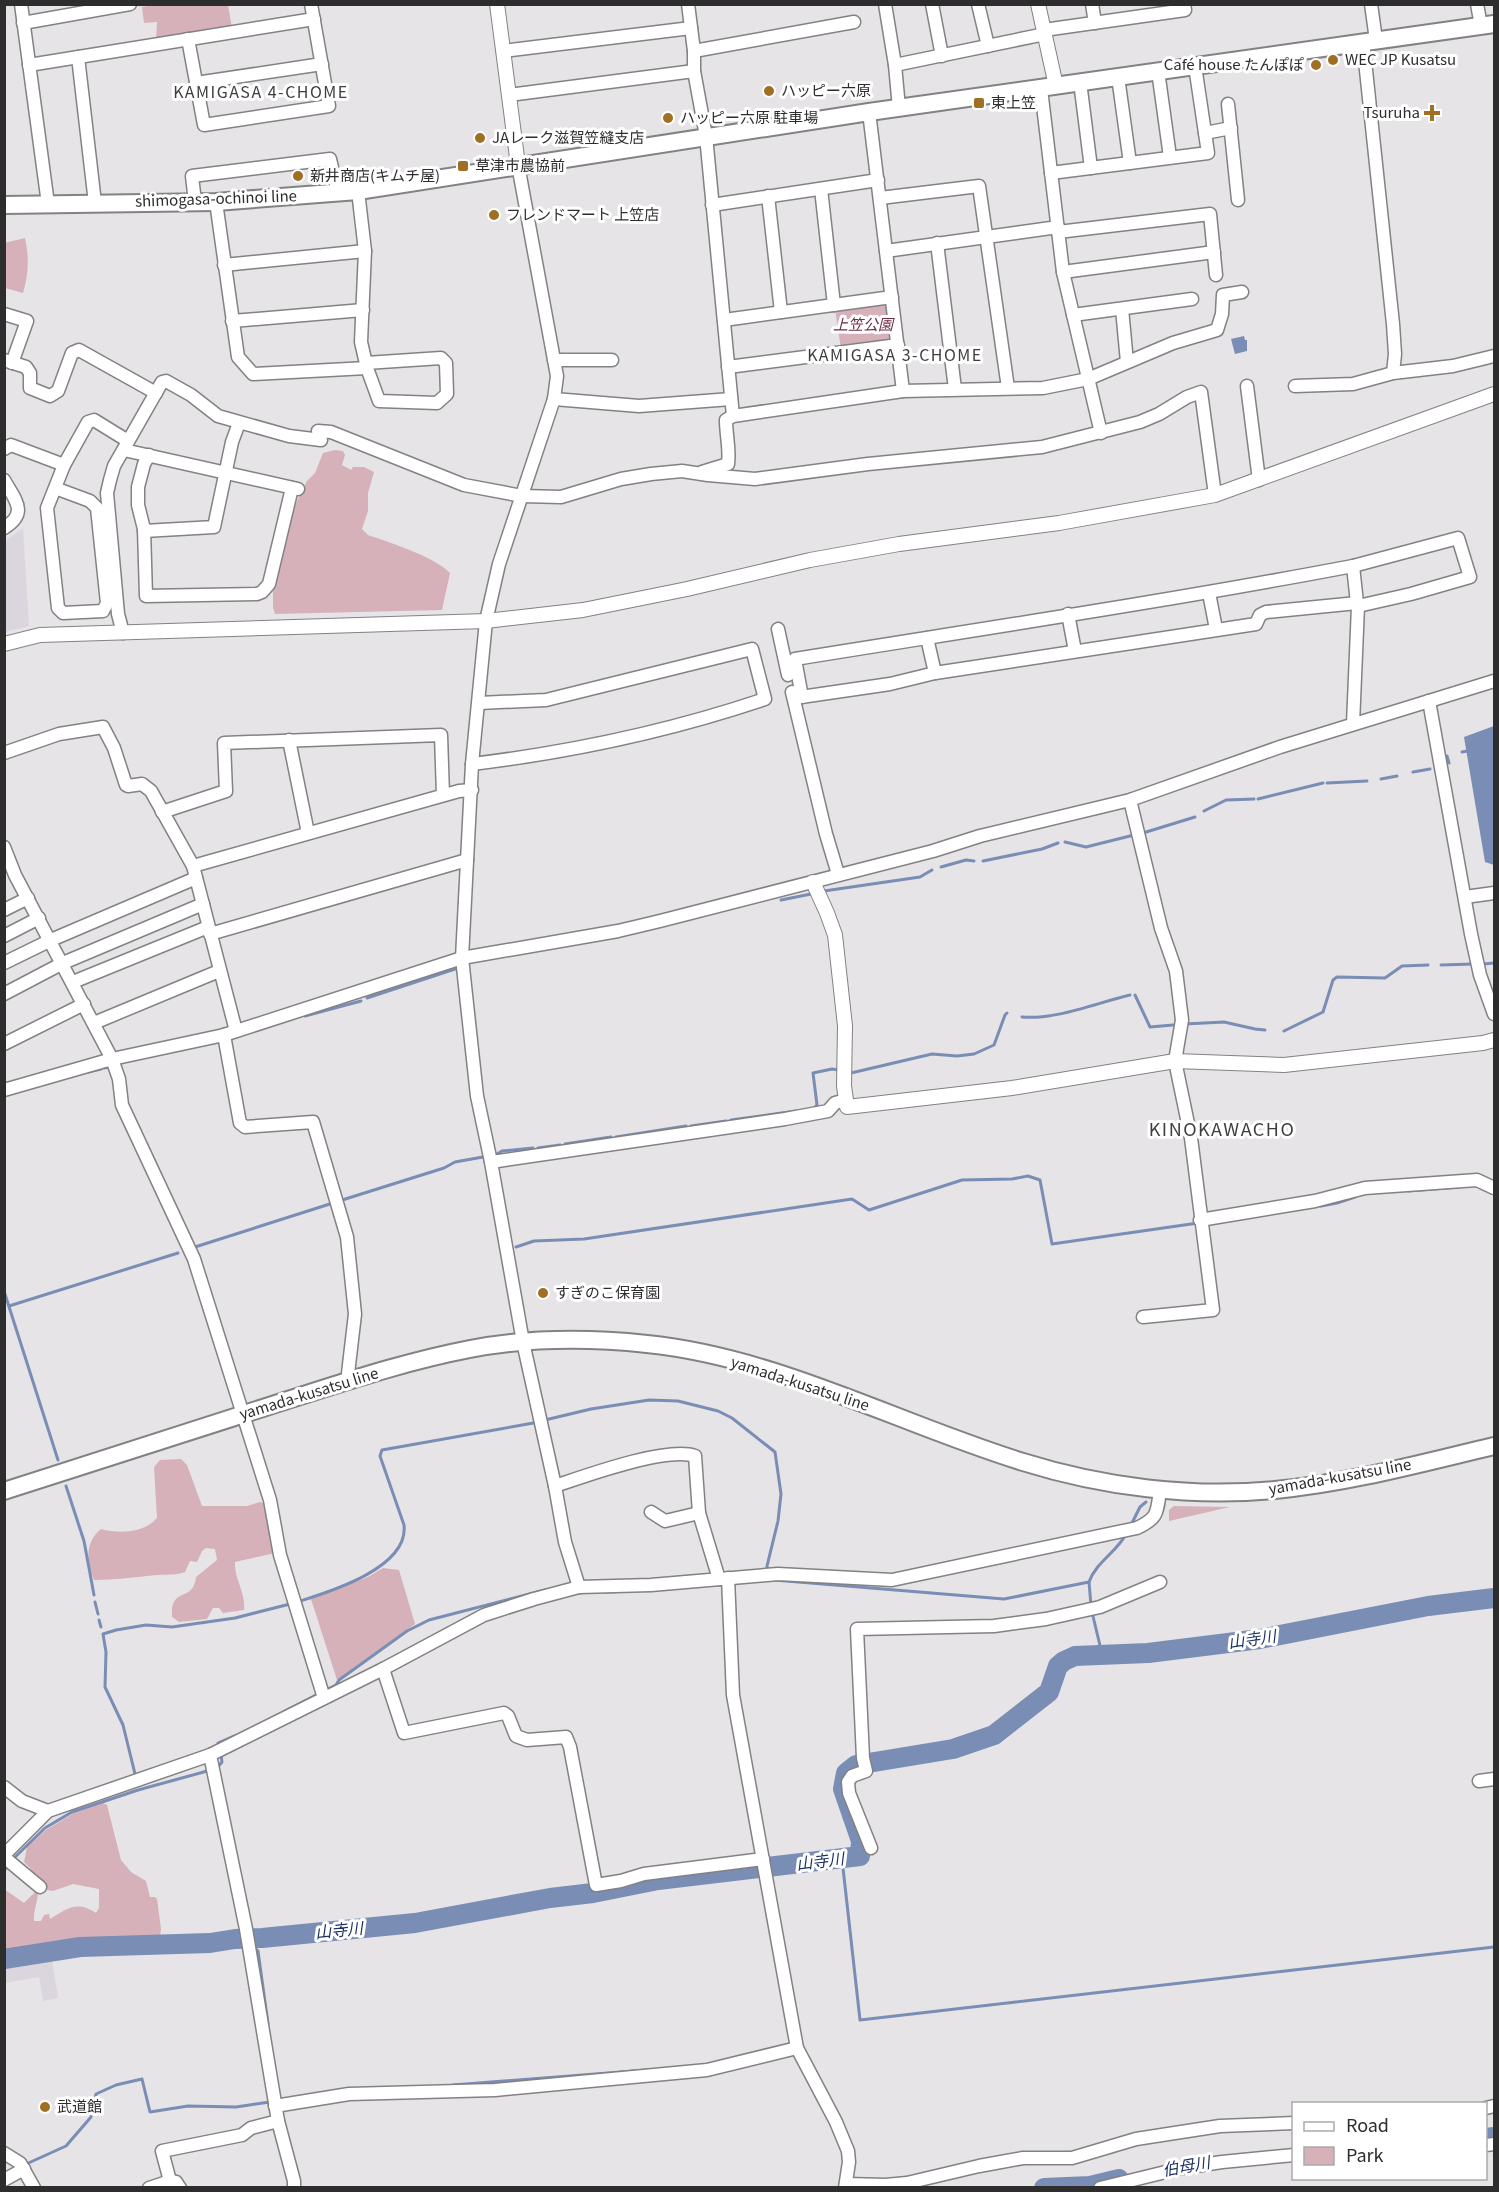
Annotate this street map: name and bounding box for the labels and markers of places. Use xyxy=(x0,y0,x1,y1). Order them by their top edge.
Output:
place label: WEC JP Kusatsu xyxy=(1345,48,1456,69)
place label: Café house たんぽぽ xyxy=(1164,53,1304,74)
marker: WEC JP Kusatsu xyxy=(1326,53,1340,67)
marker: Café house たんぽぽ xyxy=(1309,58,1323,72)
place label: ハッピー六原 xyxy=(781,79,871,100)
marker: ハッピー六原 xyxy=(762,84,776,98)
place label: 東上笠 xyxy=(991,91,1036,112)
marker: 東上笠 xyxy=(972,96,986,110)
place label: Tsuruha xyxy=(1363,101,1420,122)
place label: ハッピー六原 駐車場 xyxy=(680,106,818,127)
marker: Tsuruha xyxy=(1425,106,1439,120)
marker: ハッピー六原 駐車場 xyxy=(661,111,675,125)
place label: JAレーク滋賀笠縫支店 xyxy=(492,126,644,147)
marker: JAレーク滋賀笠縫支店 xyxy=(473,131,487,145)
place label: 草津市農協前 xyxy=(475,154,565,175)
marker: 草津市農協前 xyxy=(456,159,470,173)
place label: 新井商店(キムチ屋) xyxy=(310,164,440,185)
marker: 新井商店(キムチ屋) xyxy=(291,169,305,183)
place label: フレンドマート 上笠店 xyxy=(506,203,659,224)
marker: フレンドマート 上笠店 xyxy=(487,208,501,222)
place label: すぎのこ保育園 xyxy=(555,1281,660,1302)
marker: すぎのこ保育園 xyxy=(536,1286,550,1300)
place label: 武道館 xyxy=(57,2095,102,2116)
marker: 武道館 xyxy=(38,2100,52,2114)

